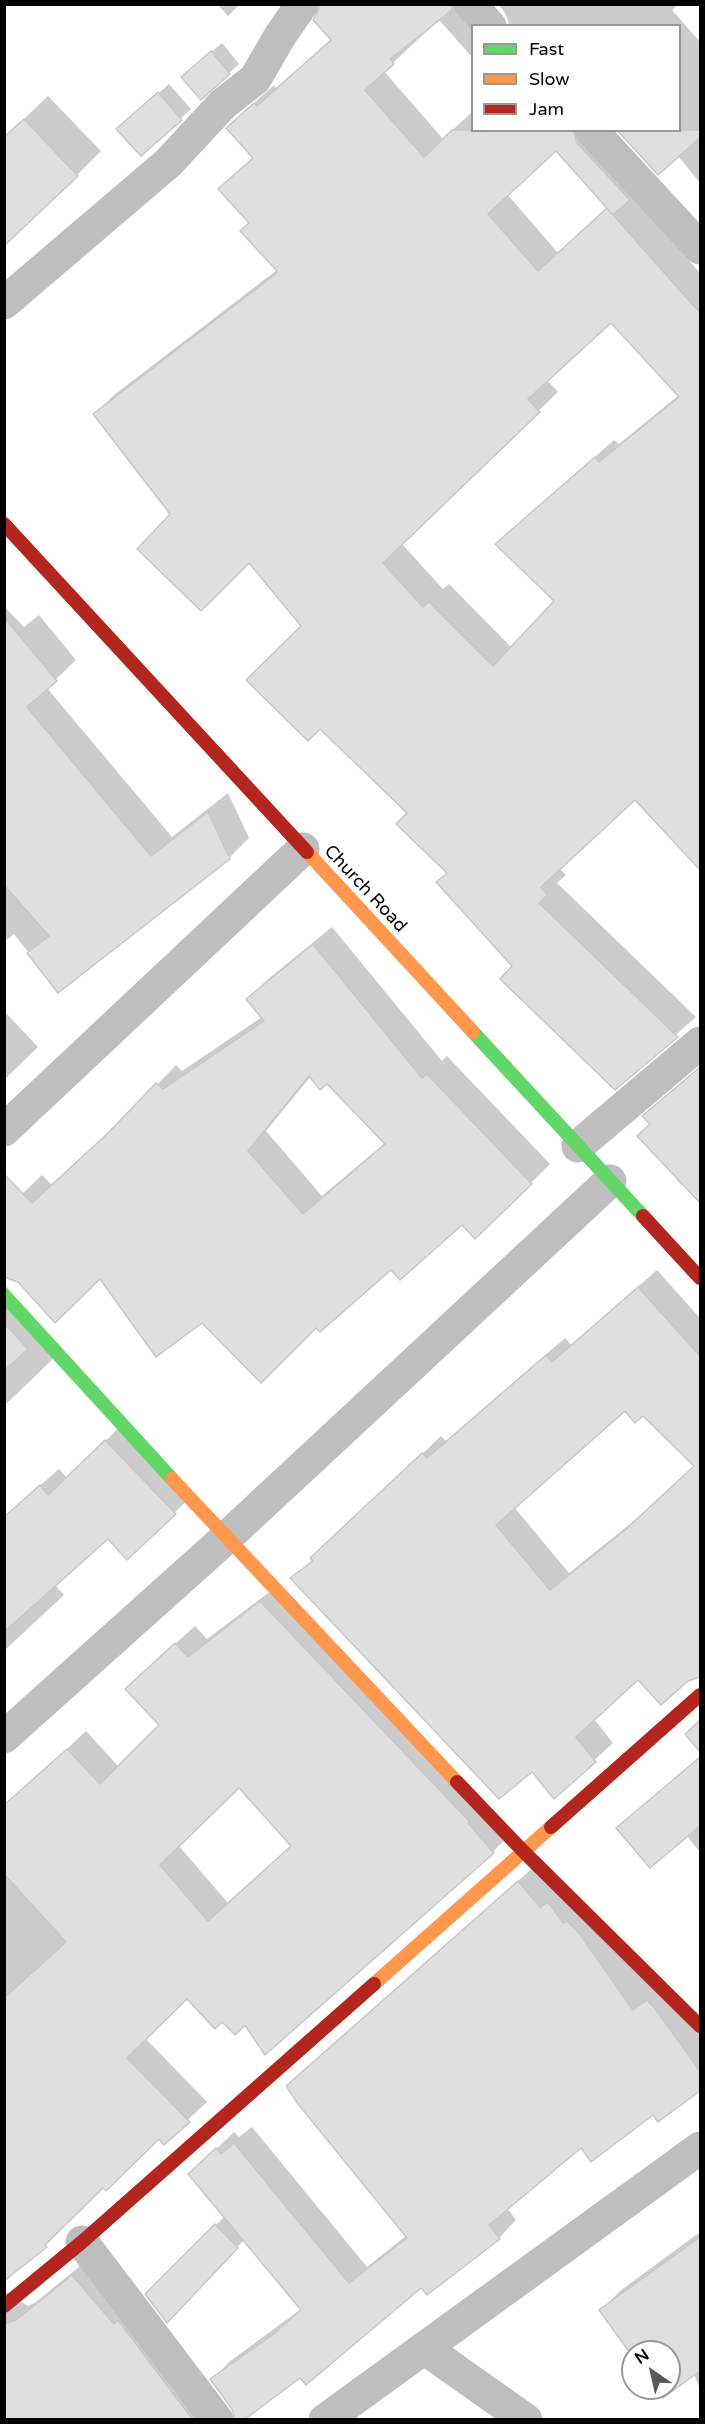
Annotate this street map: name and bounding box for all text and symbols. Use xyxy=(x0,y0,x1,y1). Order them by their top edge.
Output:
legend xyxy=(471,24,681,132)
text: Fast xyxy=(529,38,564,60)
text: Slow xyxy=(529,68,570,90)
text: Jam xyxy=(529,98,564,120)
street label: Church Road xyxy=(319,841,411,937)
north arrow xyxy=(621,2340,681,2400)
text: N xyxy=(631,2345,653,2369)

